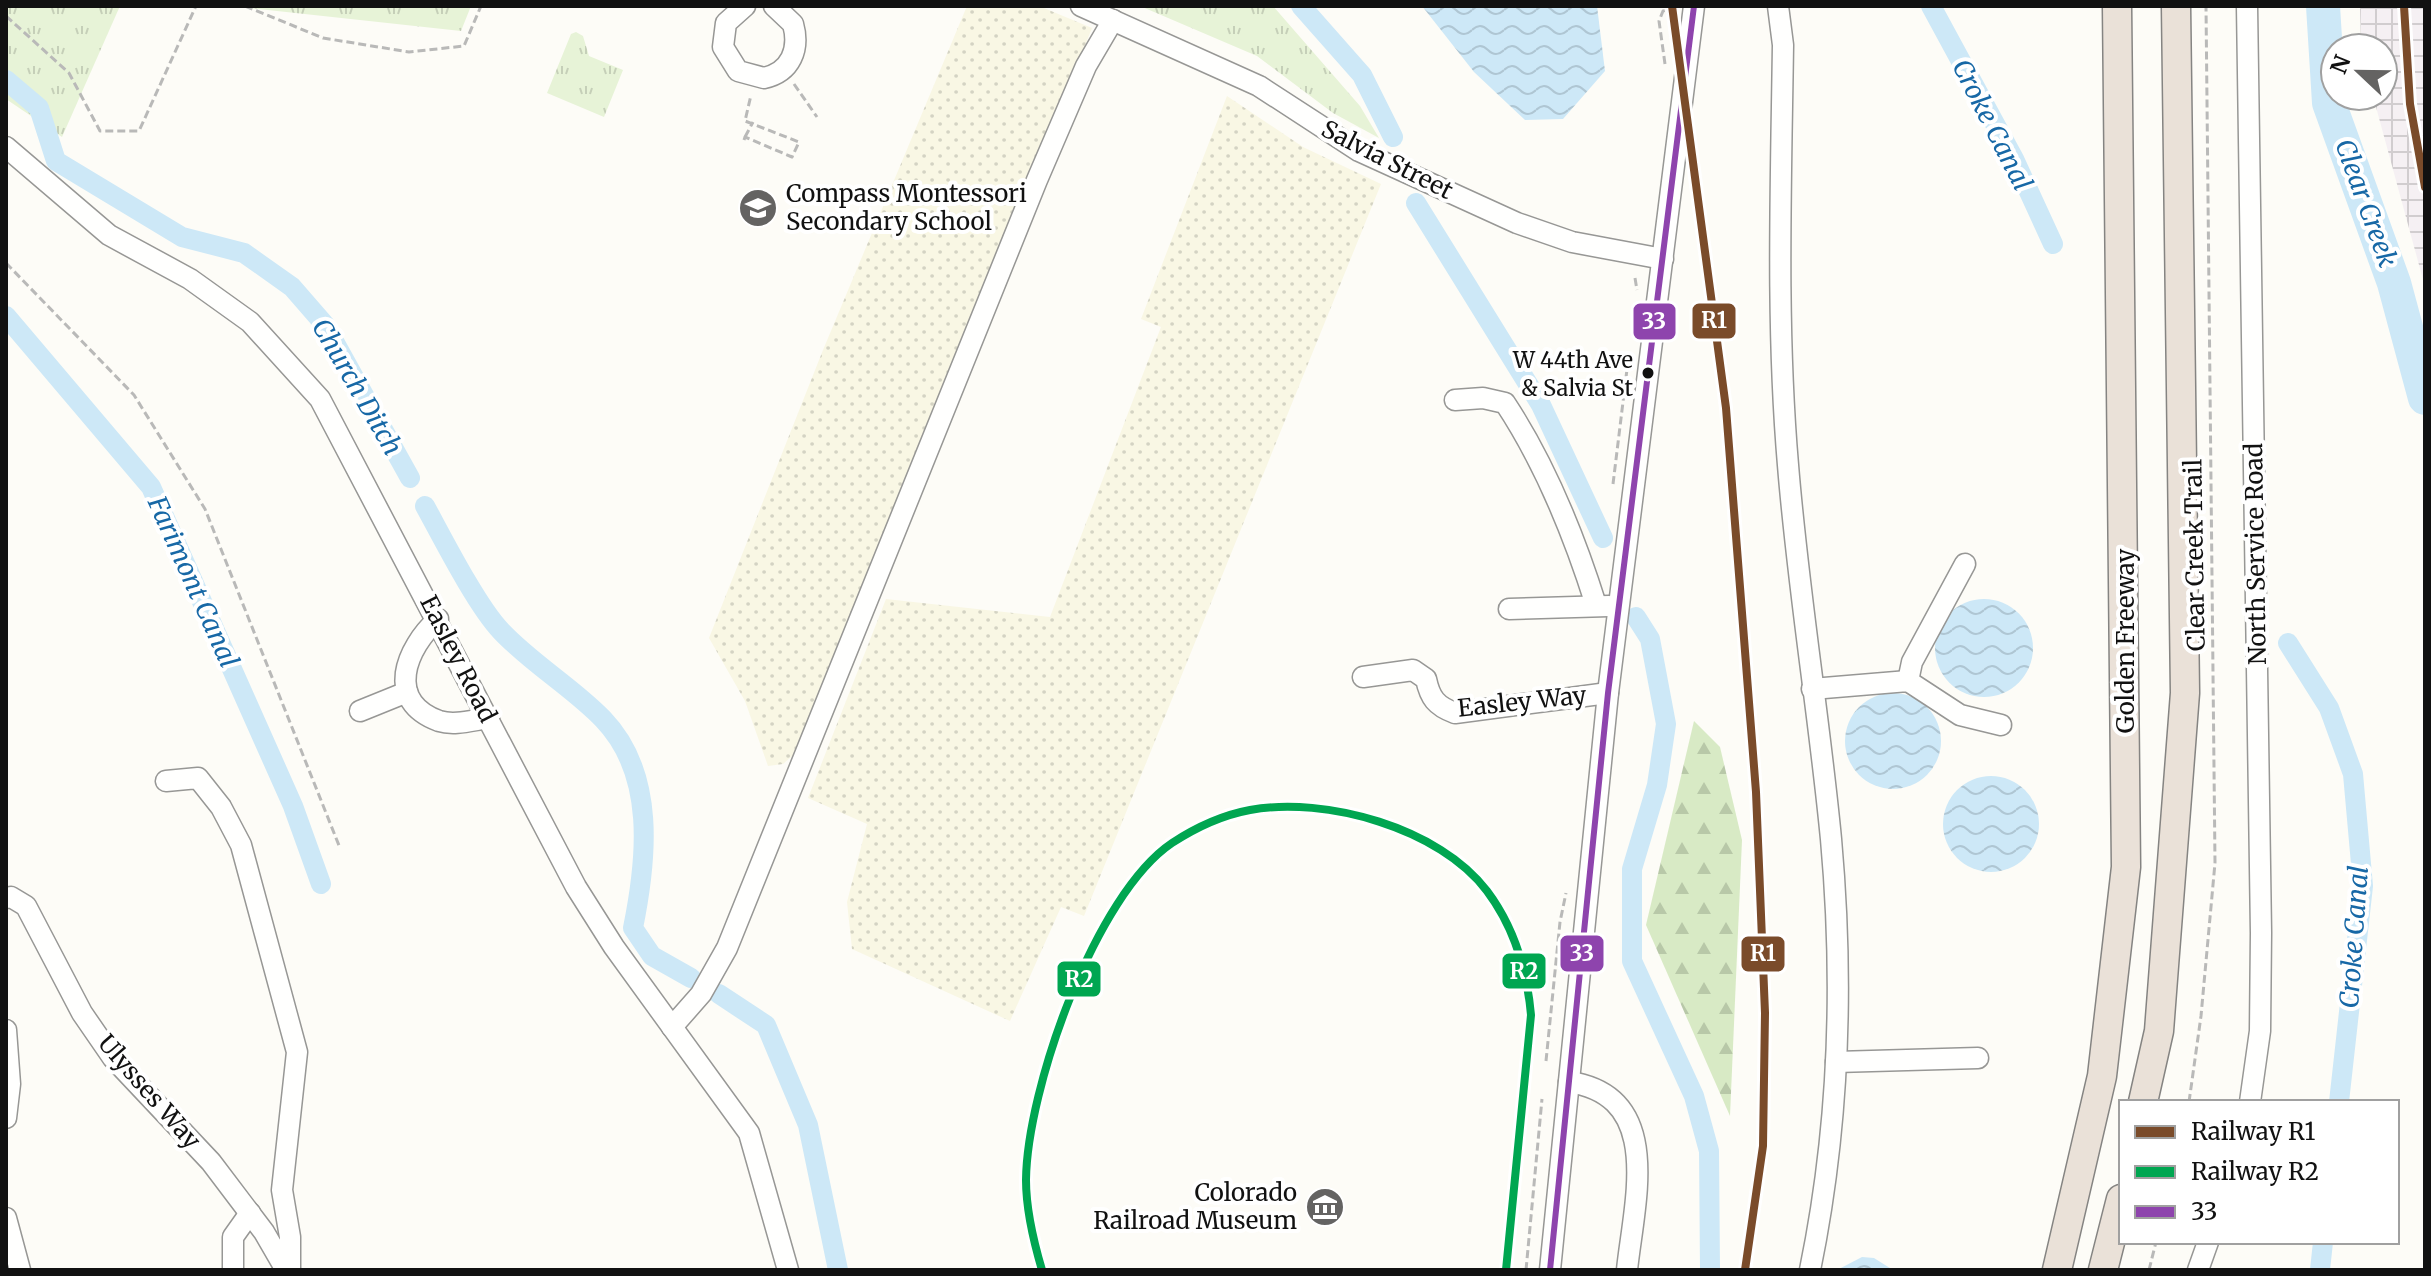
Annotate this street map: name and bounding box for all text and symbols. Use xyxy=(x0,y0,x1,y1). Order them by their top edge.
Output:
north arrow xyxy=(2319,32,2399,112)
text: N xyxy=(2324,51,2357,78)
water label: Croke Canal xyxy=(1945,54,2040,196)
street label: Salvia Street xyxy=(1316,113,1459,206)
water label: Clear Creek xyxy=(2328,134,2405,271)
place label: Compass Montessori Secondary School xyxy=(786,178,1027,237)
school or university icon: Compass Montessori Secondary School xyxy=(737,187,779,229)
line badge: 33 xyxy=(1632,302,1677,341)
line badge: R1 xyxy=(1691,302,1737,340)
text: R1 xyxy=(1701,306,1727,334)
text: 33 xyxy=(1642,307,1666,335)
water label: Church Ditch xyxy=(305,313,410,461)
place label: W 44th Ave & Salvia St xyxy=(1512,346,1633,402)
marker: W 44th Ave & Salvia St xyxy=(1640,365,1656,381)
street label: North Service Road xyxy=(2238,443,2273,665)
street label: Clear Creek Trail xyxy=(2177,459,2212,651)
water label: Farimont Canal xyxy=(140,490,246,673)
street label: Golden Freeway xyxy=(2110,549,2141,733)
street label: Easley Road xyxy=(413,590,504,727)
street label: Easley Way xyxy=(1456,679,1588,724)
water label: Croke Canal xyxy=(2332,864,2375,1009)
line badge: 33 xyxy=(1559,934,1605,973)
line badge: R1 xyxy=(1740,935,1786,973)
text: 33 xyxy=(1570,939,1594,967)
text: R1 xyxy=(1750,939,1776,967)
line badge: R2 xyxy=(1501,952,1547,990)
text: R2 xyxy=(1509,957,1539,985)
line badge: R2 xyxy=(1056,960,1102,998)
text: R2 xyxy=(1064,965,1094,993)
street label: Ulysses Way xyxy=(91,1028,208,1155)
legend xyxy=(2119,1100,2399,1244)
text: Railway R1 xyxy=(2191,1116,2315,1147)
text: Railway R2 xyxy=(2191,1156,2319,1187)
place label: Colorado Railroad Museum xyxy=(1093,1177,1297,1236)
museum icon: Colorado Railroad Museum xyxy=(1304,1186,1346,1228)
text: 33 xyxy=(2191,1196,2217,1227)

